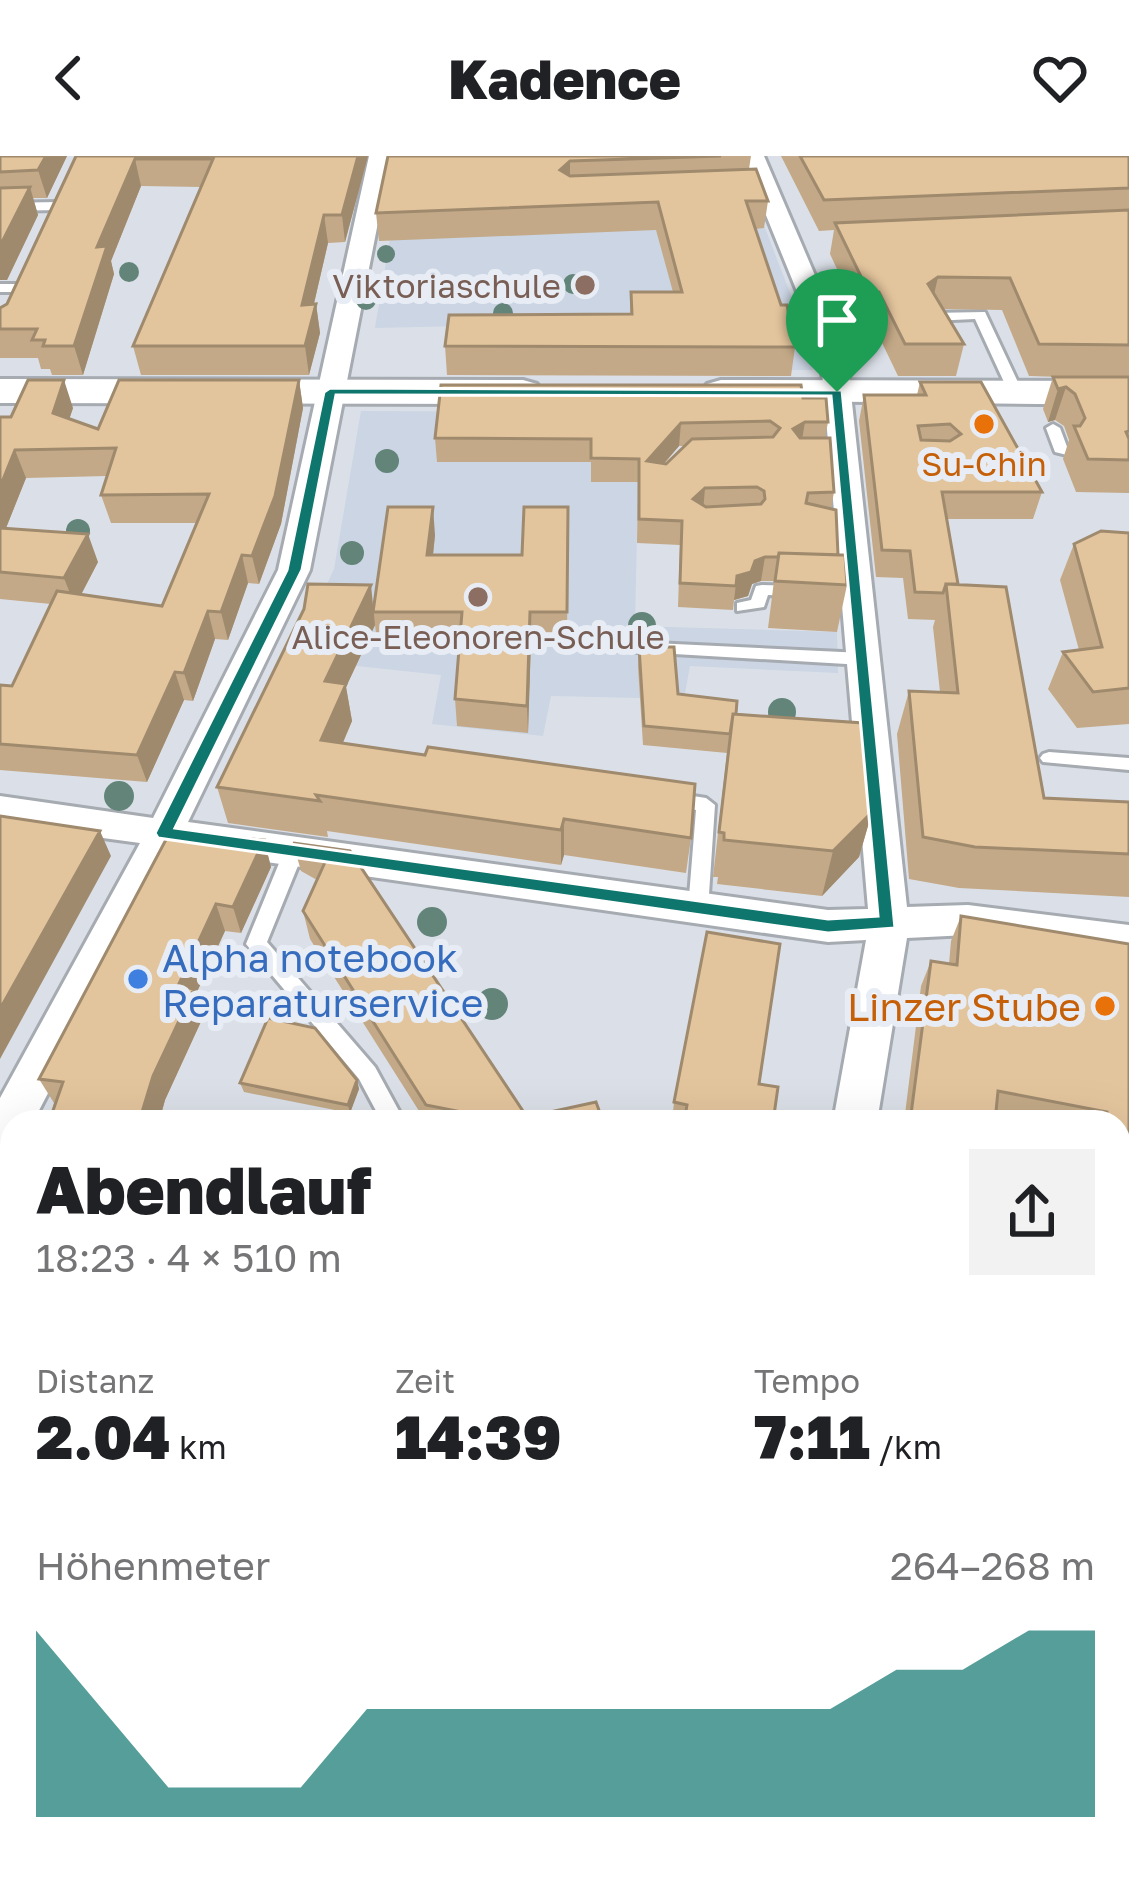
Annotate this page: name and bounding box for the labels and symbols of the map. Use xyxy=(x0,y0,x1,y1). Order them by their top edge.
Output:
place label: Viktoriaschule xyxy=(332,266,561,305)
pin xyxy=(786,269,888,392)
marker: Viktoriaschule xyxy=(572,272,598,298)
marker: Su-Chin xyxy=(971,411,997,437)
place label: Su-Chin xyxy=(921,444,1047,483)
marker: Alice-Eleonoren-Schule xyxy=(465,584,491,610)
place label: Alice-Eleonoren-Schule xyxy=(291,617,665,656)
place label: Alpha notebook Reparaturservice xyxy=(162,934,483,1026)
marker: Alpha notebook Reparaturservice xyxy=(125,966,151,992)
place label: Linzer Stube xyxy=(847,983,1081,1030)
marker: Linzer Stube xyxy=(1092,993,1118,1019)

